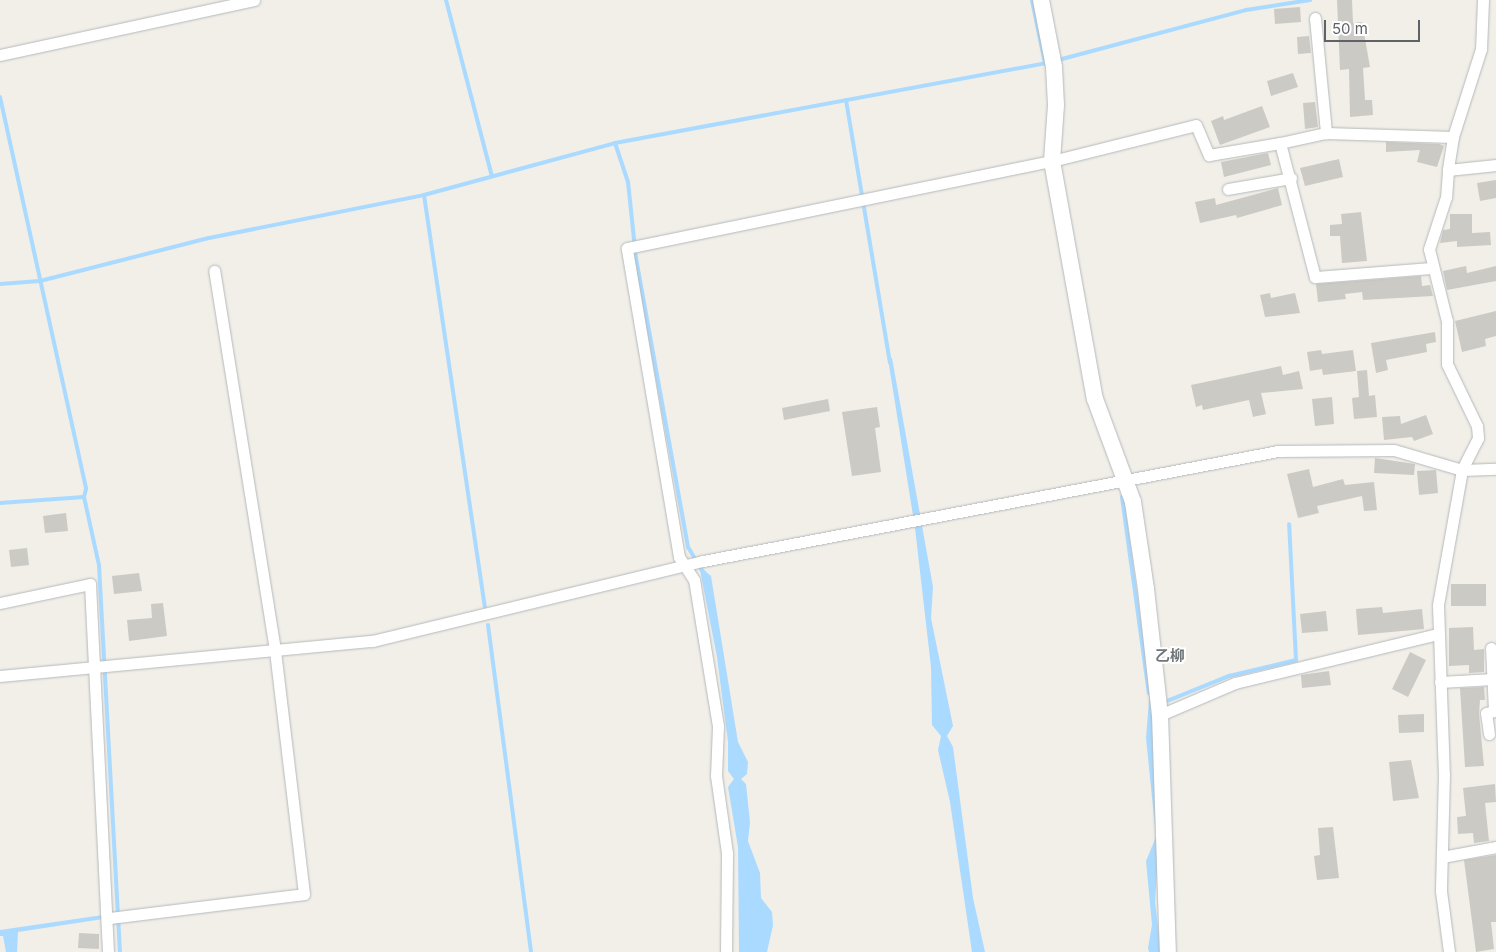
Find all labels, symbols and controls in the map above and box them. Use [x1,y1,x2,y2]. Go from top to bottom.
scale bar [1326,10,1422,42]
text: 50 m [1332,19,1368,38]
district label: 乙柳 [1155,647,1185,665]

